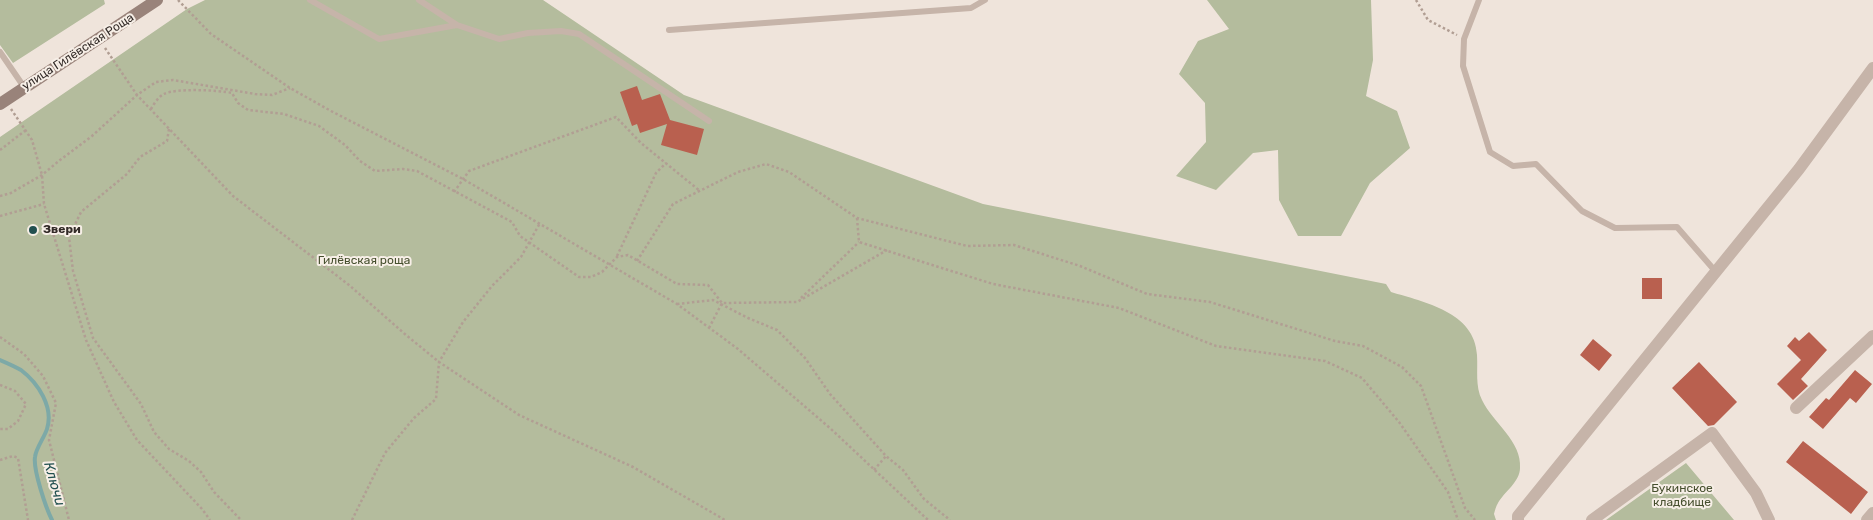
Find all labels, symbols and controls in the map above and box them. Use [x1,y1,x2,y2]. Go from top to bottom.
street label: улица Гилёвская Роща [19,10,137,94]
place label: Звери [43,223,81,237]
marker: Звери [27,224,39,236]
park label: Гилёвская роща [318,254,410,268]
water label: Ключи [40,460,68,508]
park label: Букинское кладбище [1651,482,1713,510]

